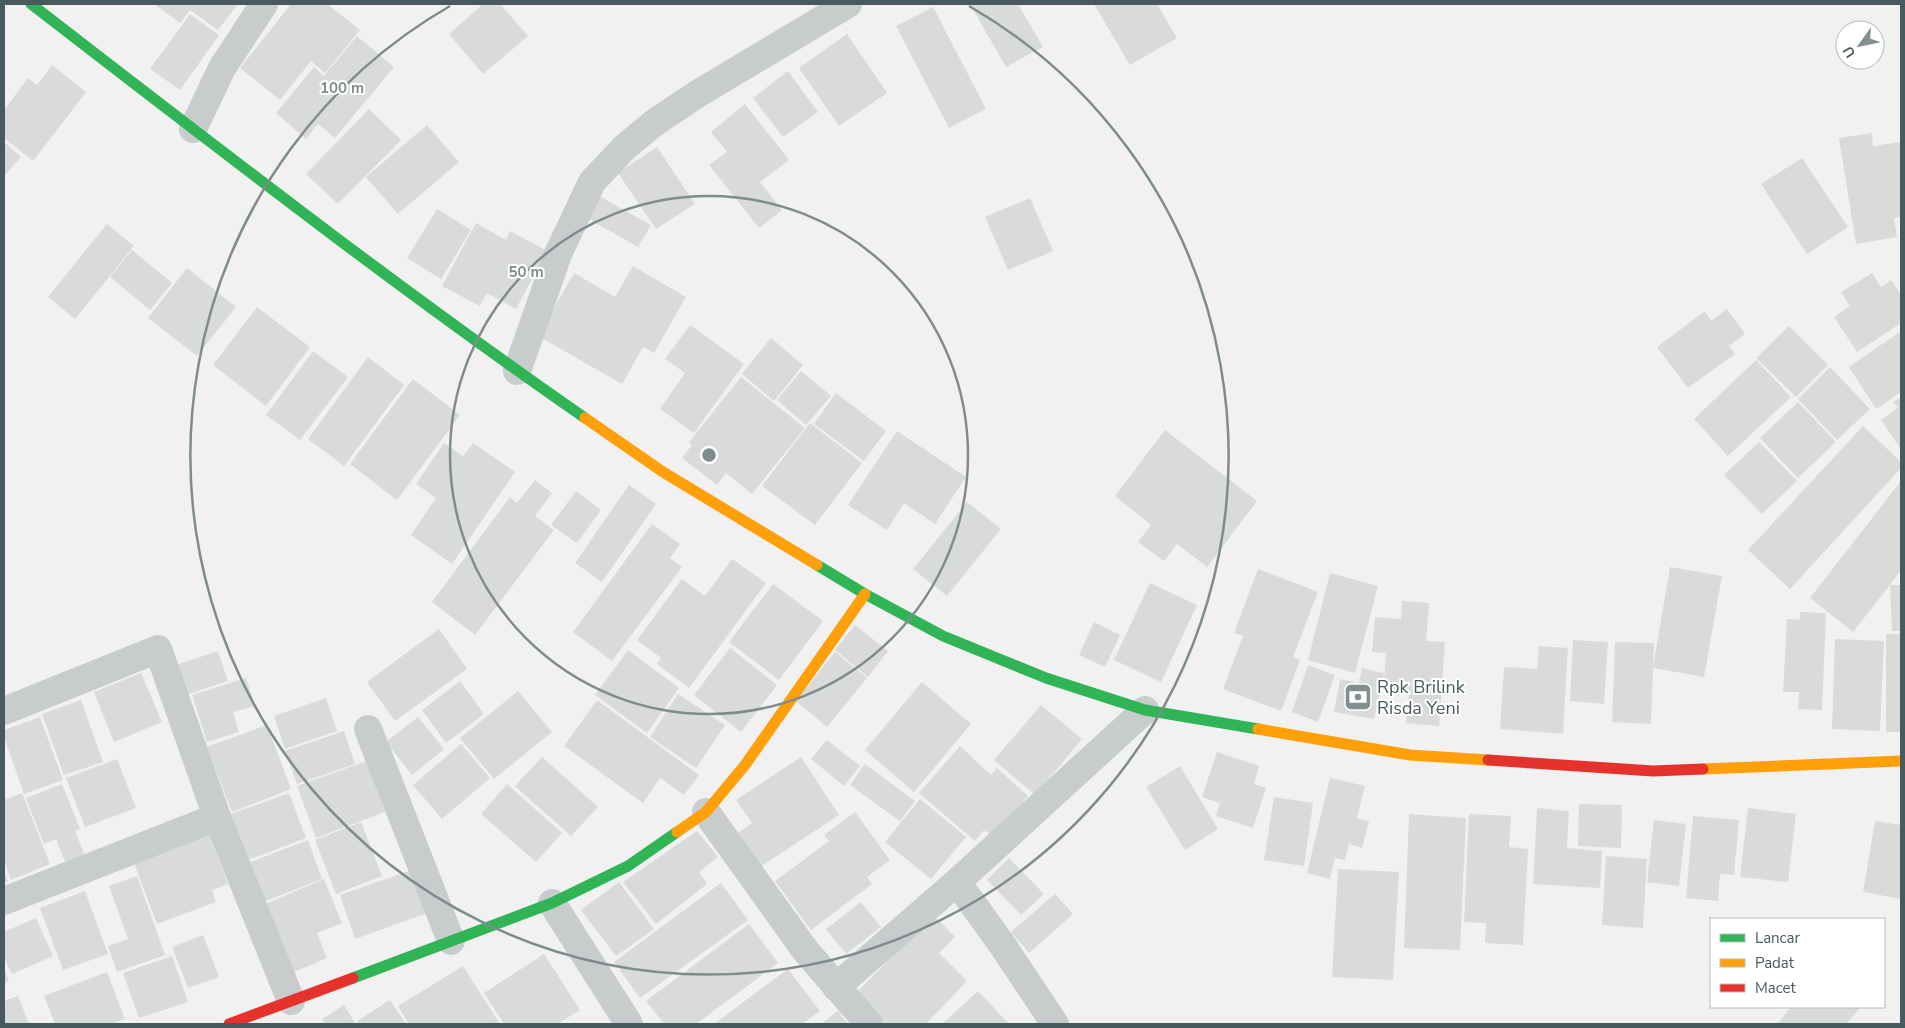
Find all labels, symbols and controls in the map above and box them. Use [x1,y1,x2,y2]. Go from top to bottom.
north arrow [1835,20,1885,70]
text: U [1839,42,1860,61]
text: 100 m [320,78,364,98]
text: 50 m [508,262,544,282]
centre of rings [700,446,718,464]
place label: Rpk Brilink Risda Yeni [1377,675,1466,720]
bank icon: Rpk Brilink Risda Yeni [1343,682,1373,712]
legend [1710,918,1885,1008]
text: Lancar [1755,928,1800,948]
text: Padat [1755,953,1795,973]
text: Macet [1755,978,1797,998]

